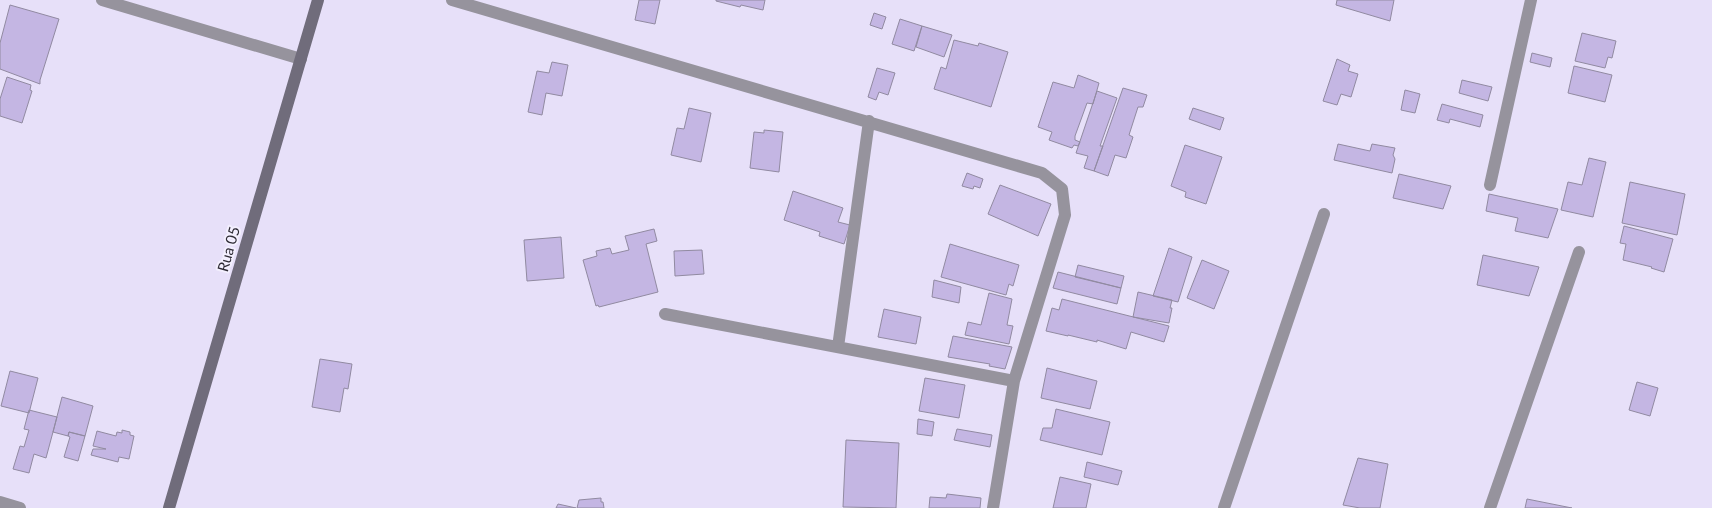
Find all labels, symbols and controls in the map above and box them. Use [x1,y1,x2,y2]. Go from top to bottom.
street label: Rua 05 [213,224,243,274]

